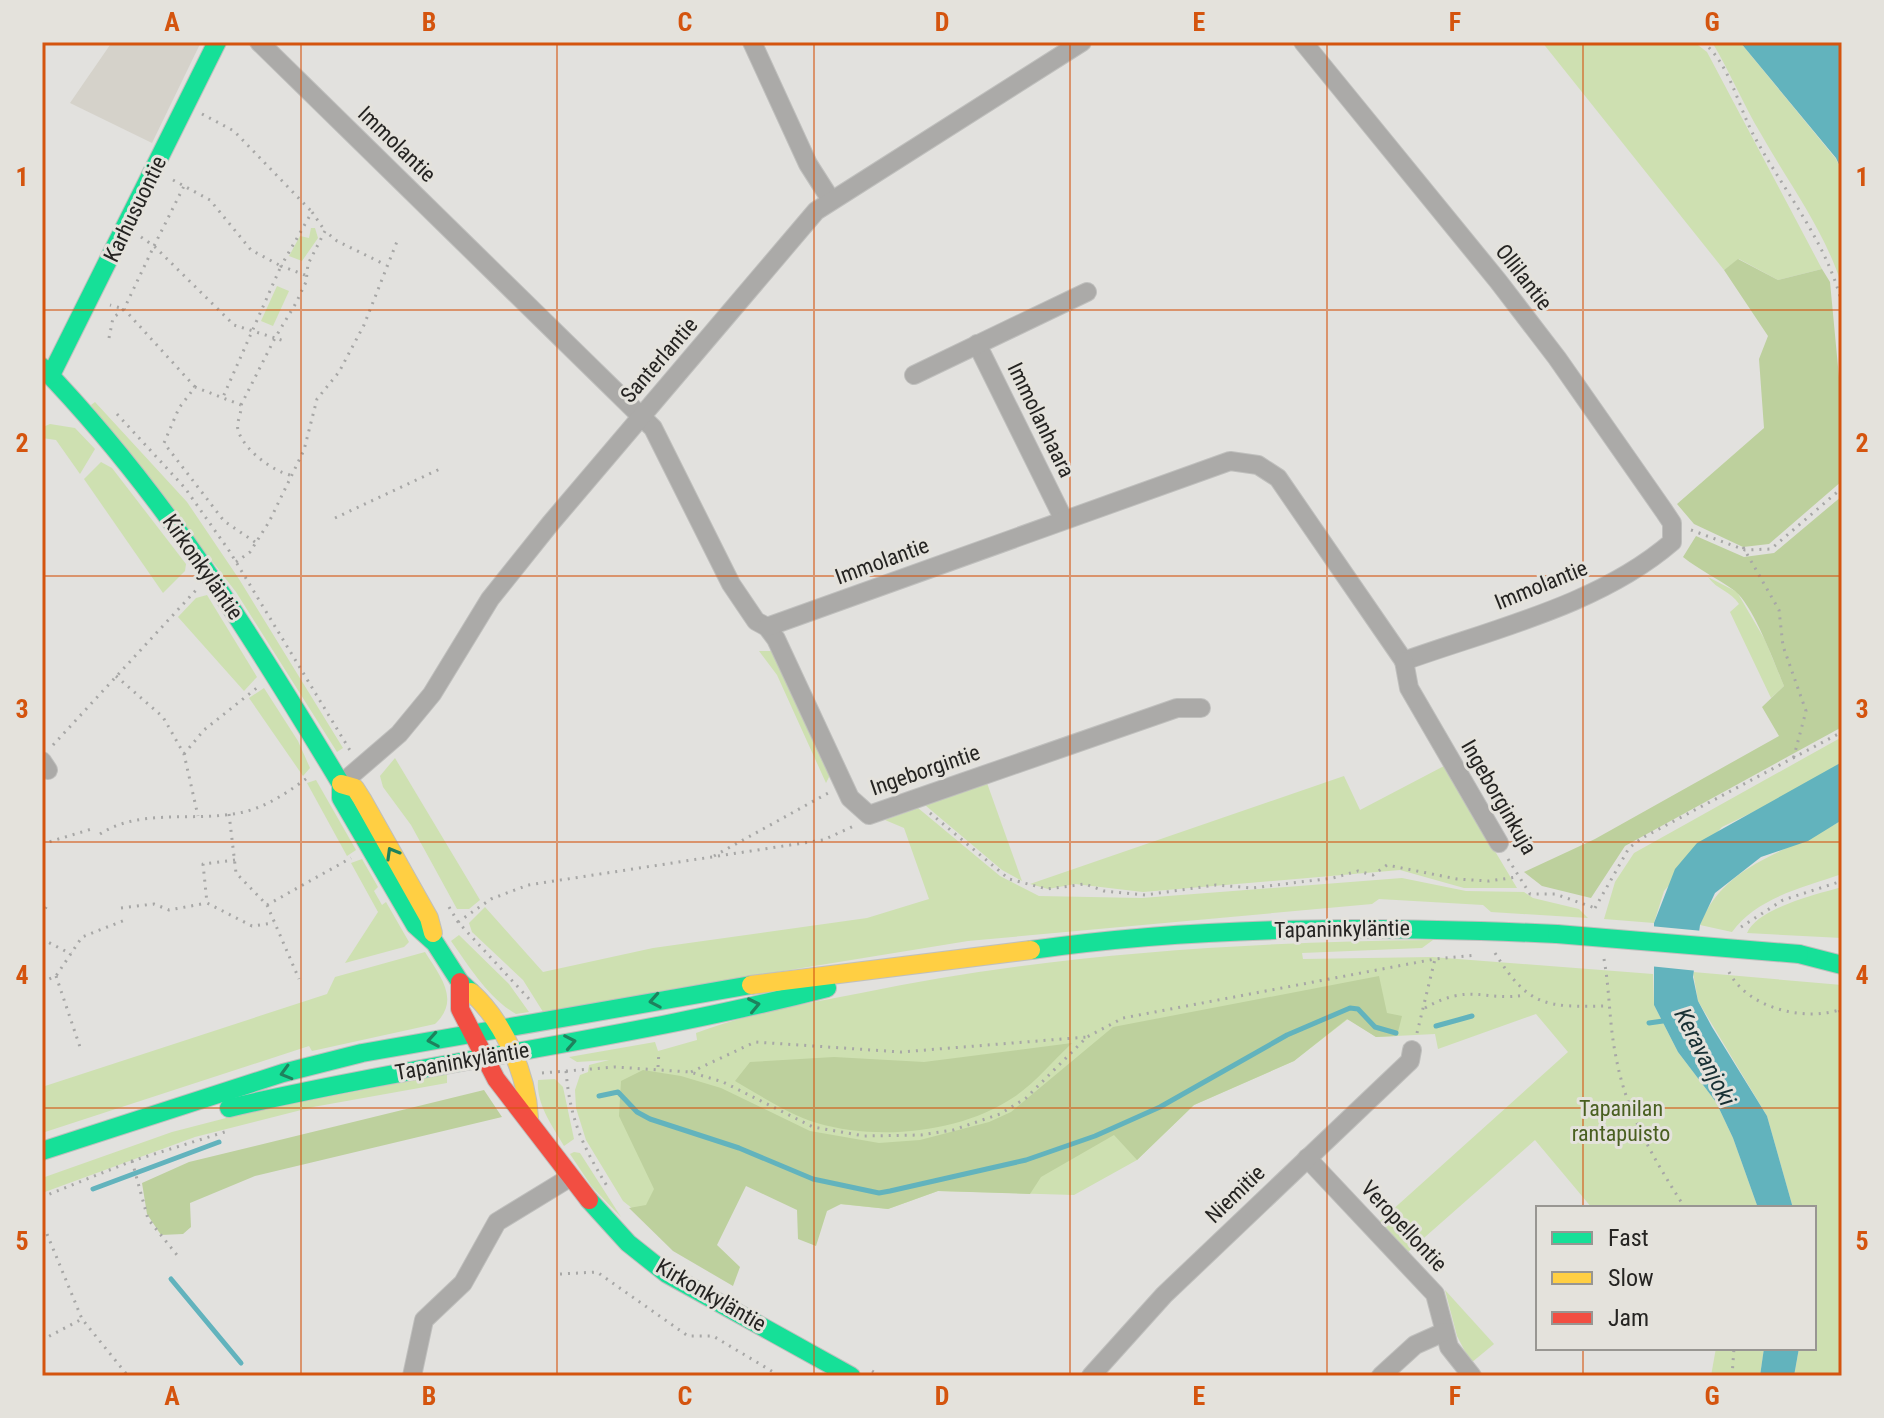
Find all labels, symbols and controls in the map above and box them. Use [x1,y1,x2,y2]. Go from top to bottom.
text: A [164,7,180,37]
text: B [422,7,436,37]
text: C [678,7,693,37]
text: D [935,7,949,37]
text: E [1193,7,1206,37]
text: F [1449,7,1461,37]
text: G [1704,7,1720,37]
street label: Immolantie [353,101,441,187]
street label: Karhusuontie [99,152,171,266]
text: 1 [15,162,29,192]
text: 1 [1855,162,1869,192]
street label: Ollilantie [1491,239,1557,315]
street label: Santerlantie [615,312,703,408]
street label: Immolanhaara [1002,359,1080,481]
text: 2 [15,428,29,458]
text: 2 [1855,428,1869,458]
street label: Kirkonkyläntie [158,510,248,624]
street label: Immolantie [832,533,932,589]
street label: Immolantie [1491,555,1591,615]
text: 3 [15,694,29,724]
text: 3 [1855,694,1869,724]
street label: Ingeborginkuja [1456,735,1542,859]
street label: Ingeborgintie [867,740,983,800]
one-way arrow [387,846,402,861]
street label: Tapaninkyläntie [1274,915,1410,943]
text: 4 [15,960,29,990]
text: 4 [1855,960,1869,990]
one-way arrow [649,991,662,1008]
one-way arrow [746,997,760,1014]
water label: Keravanjoki [1668,1003,1742,1111]
one-way arrow [426,1031,440,1048]
one-way arrow [563,1035,577,1052]
street label: Tapaninkyläntie [393,1037,531,1085]
one-way arrow [280,1064,294,1080]
park label: Tapanilan rantapuisto [1572,1096,1670,1146]
street label: Niemitie [1200,1160,1270,1228]
street label: Veropellontie [1356,1176,1452,1276]
legend [1536,1206,1816,1350]
text: Fast [1608,1224,1649,1252]
text: 5 [15,1226,29,1256]
text: 5 [1855,1226,1869,1256]
street label: Kirkonkyläntie [652,1254,770,1336]
text: Slow [1608,1264,1654,1292]
text: Jam [1608,1304,1649,1332]
text: A [164,1381,180,1411]
text: B [422,1381,436,1411]
text: C [678,1381,693,1411]
text: D [935,1381,949,1411]
text: E [1193,1381,1206,1411]
text: F [1449,1381,1461,1411]
text: G [1704,1381,1720,1411]

